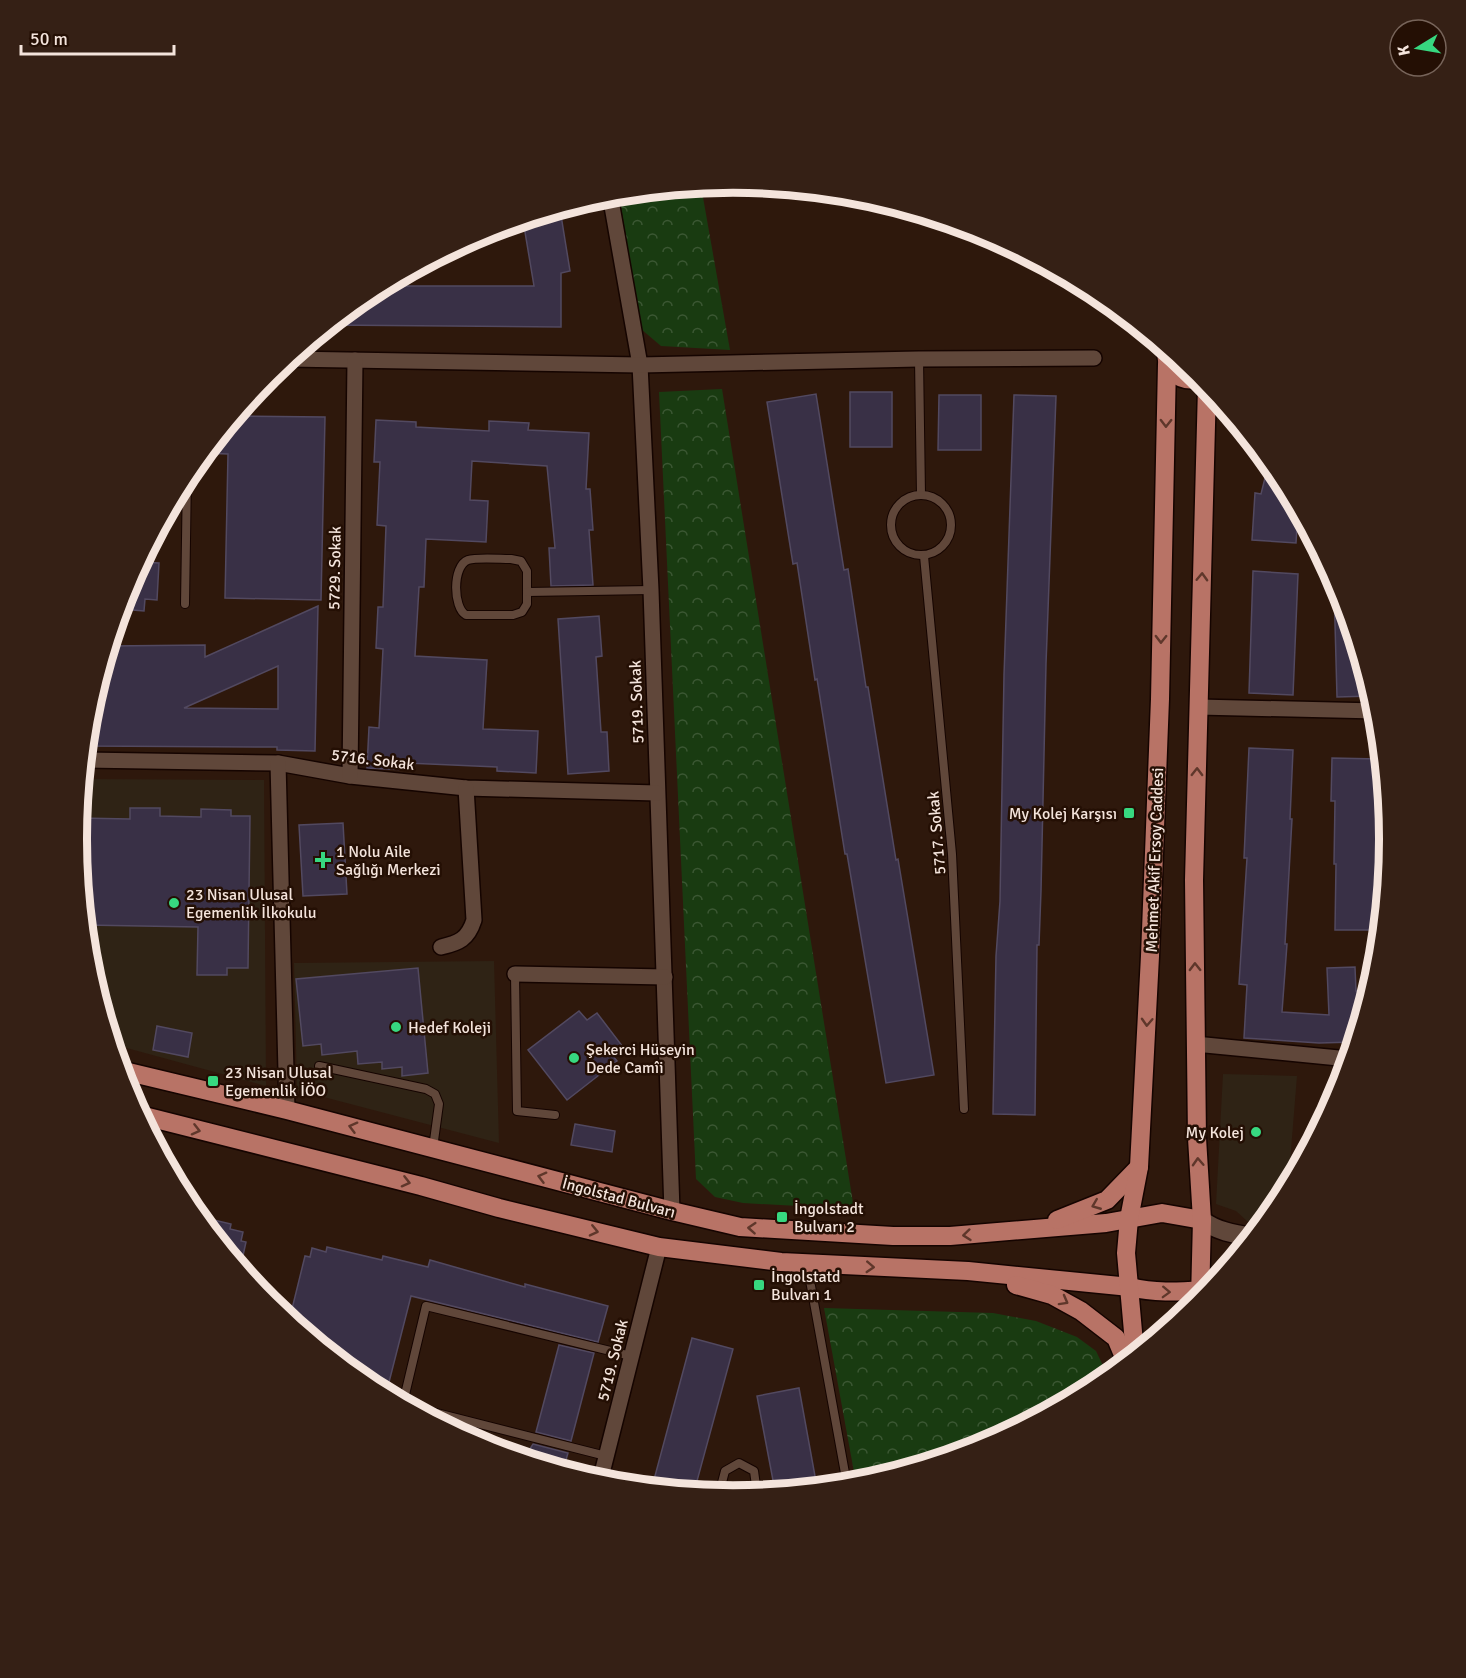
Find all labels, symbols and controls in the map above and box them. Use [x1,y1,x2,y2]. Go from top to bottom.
scale bar [21,18,174,56]
north arrow [1388,18,1448,78]
text: 50 m [30,28,68,50]
text: K [1393,44,1415,57]
one-way arrow [1159,418,1172,427]
street label: 5729. Sokak [324,526,346,610]
one-way arrow [1196,573,1208,582]
one-way arrow [1155,634,1167,643]
street label: 5719. Sokak [626,660,648,744]
street label: 5716. Sokak [330,745,416,775]
street label: Mehmet Akif Ersoy Caddesi [1142,767,1168,953]
one-way arrow [1190,768,1203,777]
street label: 5717. Sokak [923,790,951,875]
place label: My Kolej Karşısı [1009,804,1117,824]
marker: My Kolej Karşısı [1122,806,1136,820]
place label: 1 Nolu Aile Sağlığı Merkezi [336,842,441,880]
marker: 1 Nolu Aile Sağlığı Merkezi [314,851,332,869]
place label: 23 Nisan Ulusal Egemenlik İlkokulu [186,885,317,923]
marker: 23 Nisan Ulusal Egemenlik İlkokulu [167,896,181,910]
one-way arrow [1189,962,1201,971]
place label: Hedef Koleji [408,1018,491,1038]
one-way arrow [1140,1018,1153,1027]
marker: Hedef Koleji [389,1020,403,1034]
place label: Şekerci Hüseyin Dede Camîi [586,1040,695,1078]
marker: Şekerci Hüseyin Dede Camîi [567,1051,581,1065]
place label: 23 Nisan Ulusal Egemenlik İÖO [225,1063,332,1101]
marker: 23 Nisan Ulusal Egemenlik İÖO [206,1074,220,1088]
one-way arrow [191,1122,201,1135]
one-way arrow [348,1122,359,1134]
place label: My Kolej [1185,1123,1244,1143]
marker: My Kolej [1249,1125,1263,1139]
one-way arrow [1192,1157,1205,1166]
one-way arrow [537,1171,547,1184]
street label: İngolstad Bulvarı [560,1173,678,1223]
one-way arrow [400,1175,410,1188]
one-way arrow [1091,1198,1102,1210]
place label: İngolstadt Bulvarı 2 [794,1199,864,1237]
marker: İngolstadt Bulvarı 2 [775,1210,789,1224]
one-way arrow [747,1221,756,1234]
one-way arrow [589,1224,599,1237]
one-way arrow [963,1228,972,1241]
one-way arrow [866,1260,875,1273]
place label: İngolstatd Bulvarı 1 [771,1267,840,1305]
marker: İngolstatd Bulvarı 1 [752,1278,766,1292]
one-way arrow [1161,1286,1170,1298]
one-way arrow [1058,1294,1068,1305]
street label: 5719. Sokak [593,1317,633,1403]

